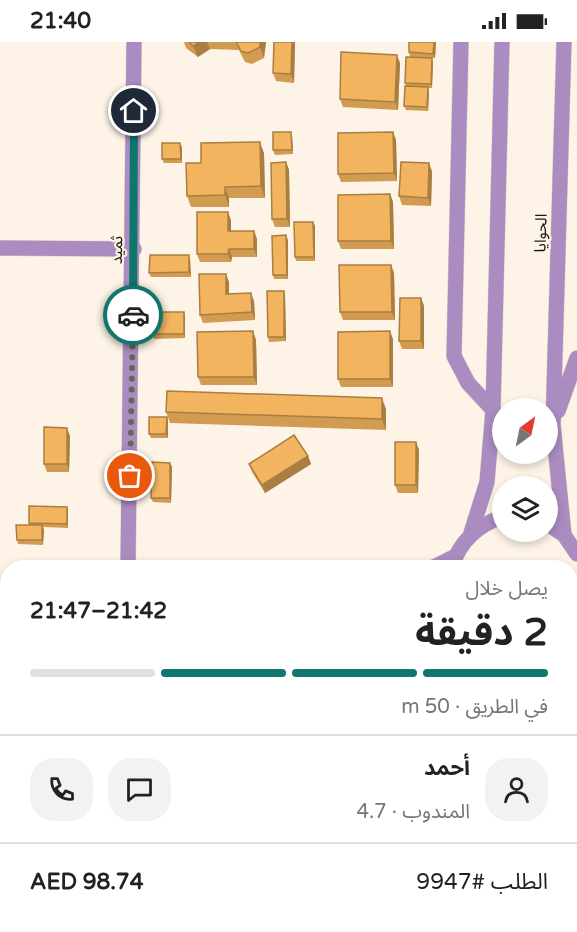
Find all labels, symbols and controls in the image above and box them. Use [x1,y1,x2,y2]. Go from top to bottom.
text: 21:40 [30,8,91,34]
pin [108,85,159,136]
icon: home [117,94,150,127]
street label: الحوايا [530,213,552,253]
street label: ثميد [107,235,127,264]
courier [103,285,163,345]
icon: car [117,299,150,332]
north arrow [492,398,558,464]
map controls [492,398,558,542]
pin [104,450,155,501]
icon: bag [113,459,146,492]
button: layers [492,476,558,542]
text: يصل خلال [466,577,548,601]
text: 21:42–21:47 [30,598,167,624]
text: 2 دقيقة [415,609,548,656]
text: في الطريق · 50 m [401,695,548,719]
text: أحمد [424,755,470,781]
button: phone [30,758,93,821]
button: chat [108,758,171,821]
button: person [485,758,548,821]
text: المندوب · 4.7 [356,800,470,824]
text: AED 98.74 [30,869,143,895]
text: الطلب #9947 [416,869,548,895]

